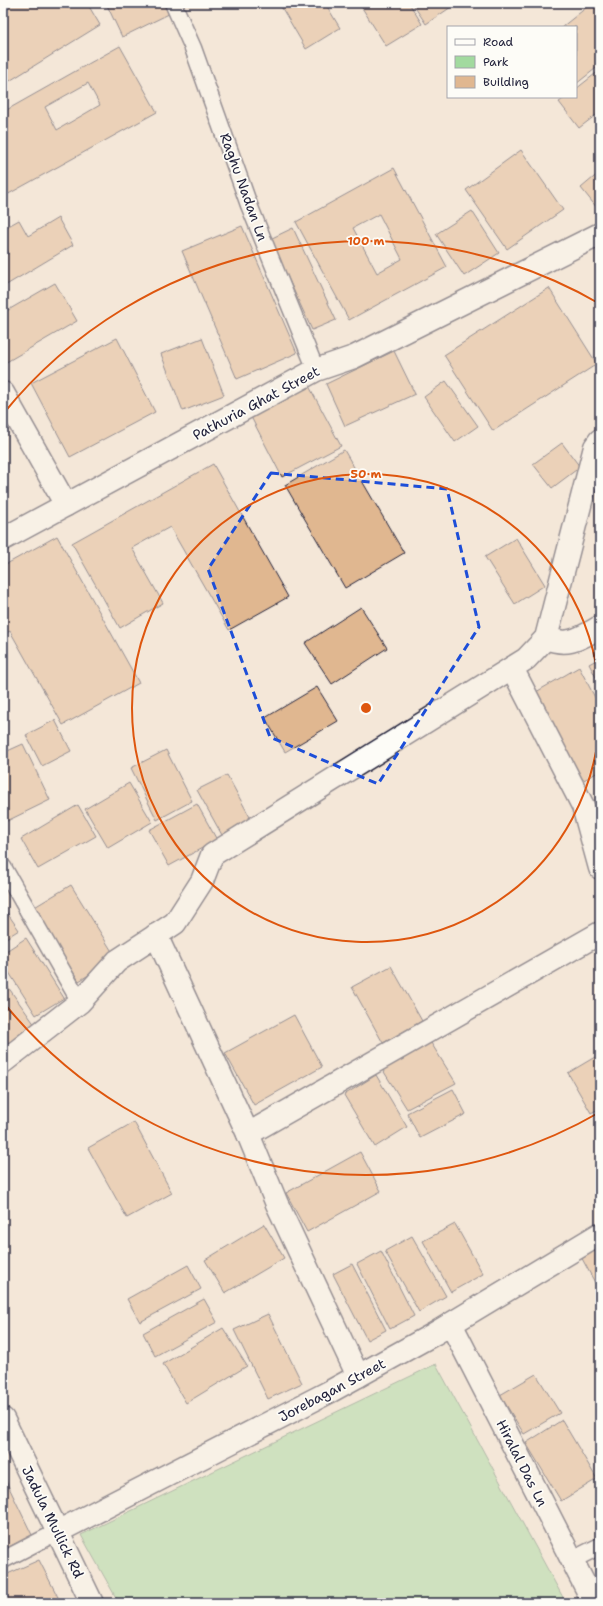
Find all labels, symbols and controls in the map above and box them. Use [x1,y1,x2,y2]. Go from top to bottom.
legend [447,26,577,98]
text: Road [483,34,514,50]
text: Park [483,54,509,70]
text: Building [483,74,529,90]
street label: Raghu Nadan Ln [216,130,272,244]
text: 100 m [348,233,385,249]
street label: Pathuria Ghat Street [189,362,323,444]
text: 50 m [351,466,382,482]
centre of rings [359,701,373,715]
street label: Jorebagan Street [275,1354,389,1426]
street label: Hiralal Das Ln [492,1416,552,1510]
street label: Jadula Mullick Rd [18,1463,88,1581]

